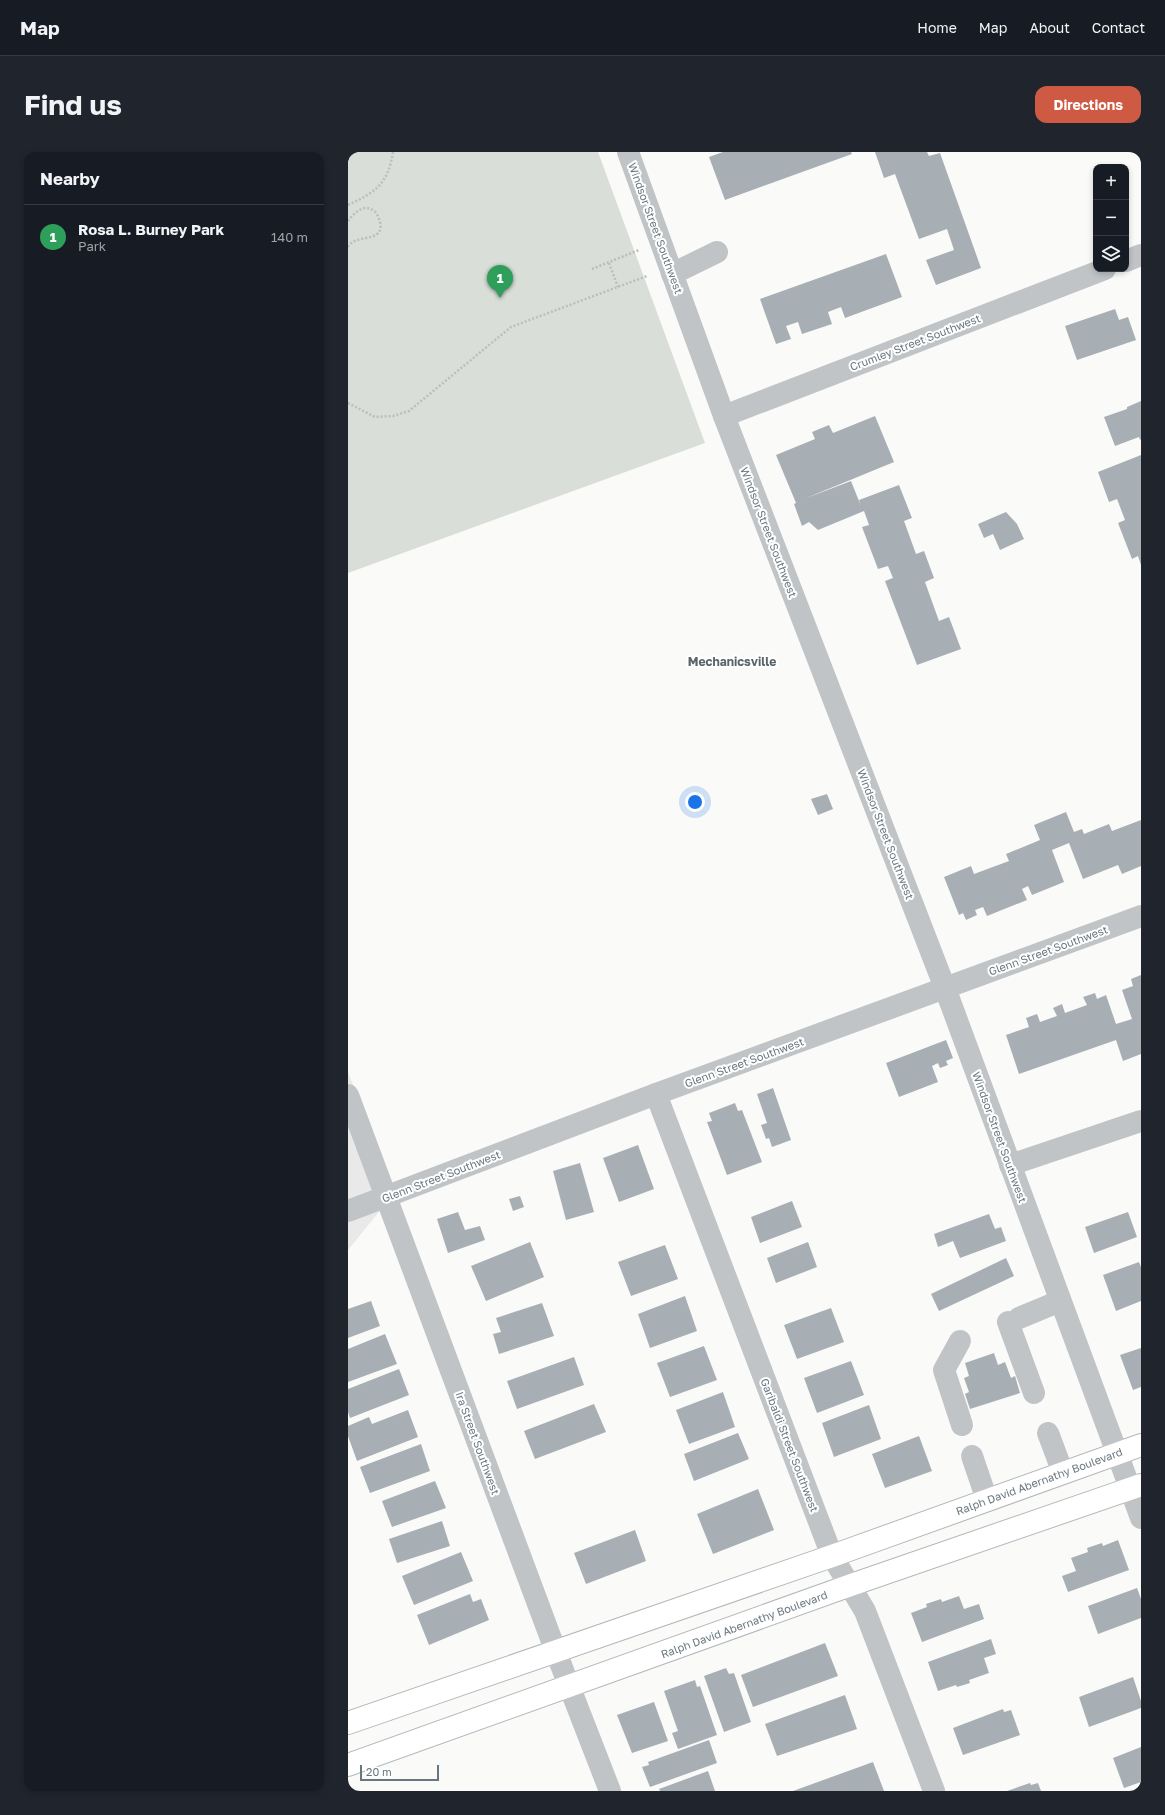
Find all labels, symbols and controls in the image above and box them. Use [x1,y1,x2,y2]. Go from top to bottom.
text: Map [20,16,60,39]
text: Home [917,19,957,36]
text: Map [979,19,1007,36]
text: About [1029,19,1070,36]
text: Contact [1092,19,1145,36]
button: Directions [1035,86,1141,123]
text: Find us [24,88,122,121]
street label: Windsor Street Southwest [626,161,686,295]
map controls [1093,164,1129,272]
button: + [1093,164,1129,200]
text: Nearby [40,168,100,189]
button: − [1093,200,1129,236]
text: Rosa L. Burney Park [78,220,224,238]
text: 1 [50,229,56,245]
text: 140 m [271,229,308,245]
button: layers [1093,236,1129,272]
text: Park [78,238,106,254]
pin: 1 [487,265,513,298]
street label: Crumley Street Southwest [848,311,982,373]
street label: Windsor Street Southwest [738,465,800,599]
district label: Mechanicsville [688,654,776,669]
street label: Windsor Street Southwest [855,767,917,901]
your location [685,792,705,812]
street label: Glenn Street Southwest [987,922,1109,978]
street label: Glenn Street Southwest [683,1034,805,1090]
street label: Windsor Street Southwest [970,1070,1030,1204]
street label: Glenn Street Southwest [380,1147,502,1205]
street label: Garibaldi Street Southwest [758,1376,822,1514]
street label: Ira Street Southwest [453,1390,503,1496]
street label: Ralph David Abernathy Boulevard [954,1445,1124,1517]
street label: Ralph David Abernathy Boulevard [659,1588,829,1660]
scale bar [360,1763,439,1782]
text: 20 m [366,1765,392,1778]

